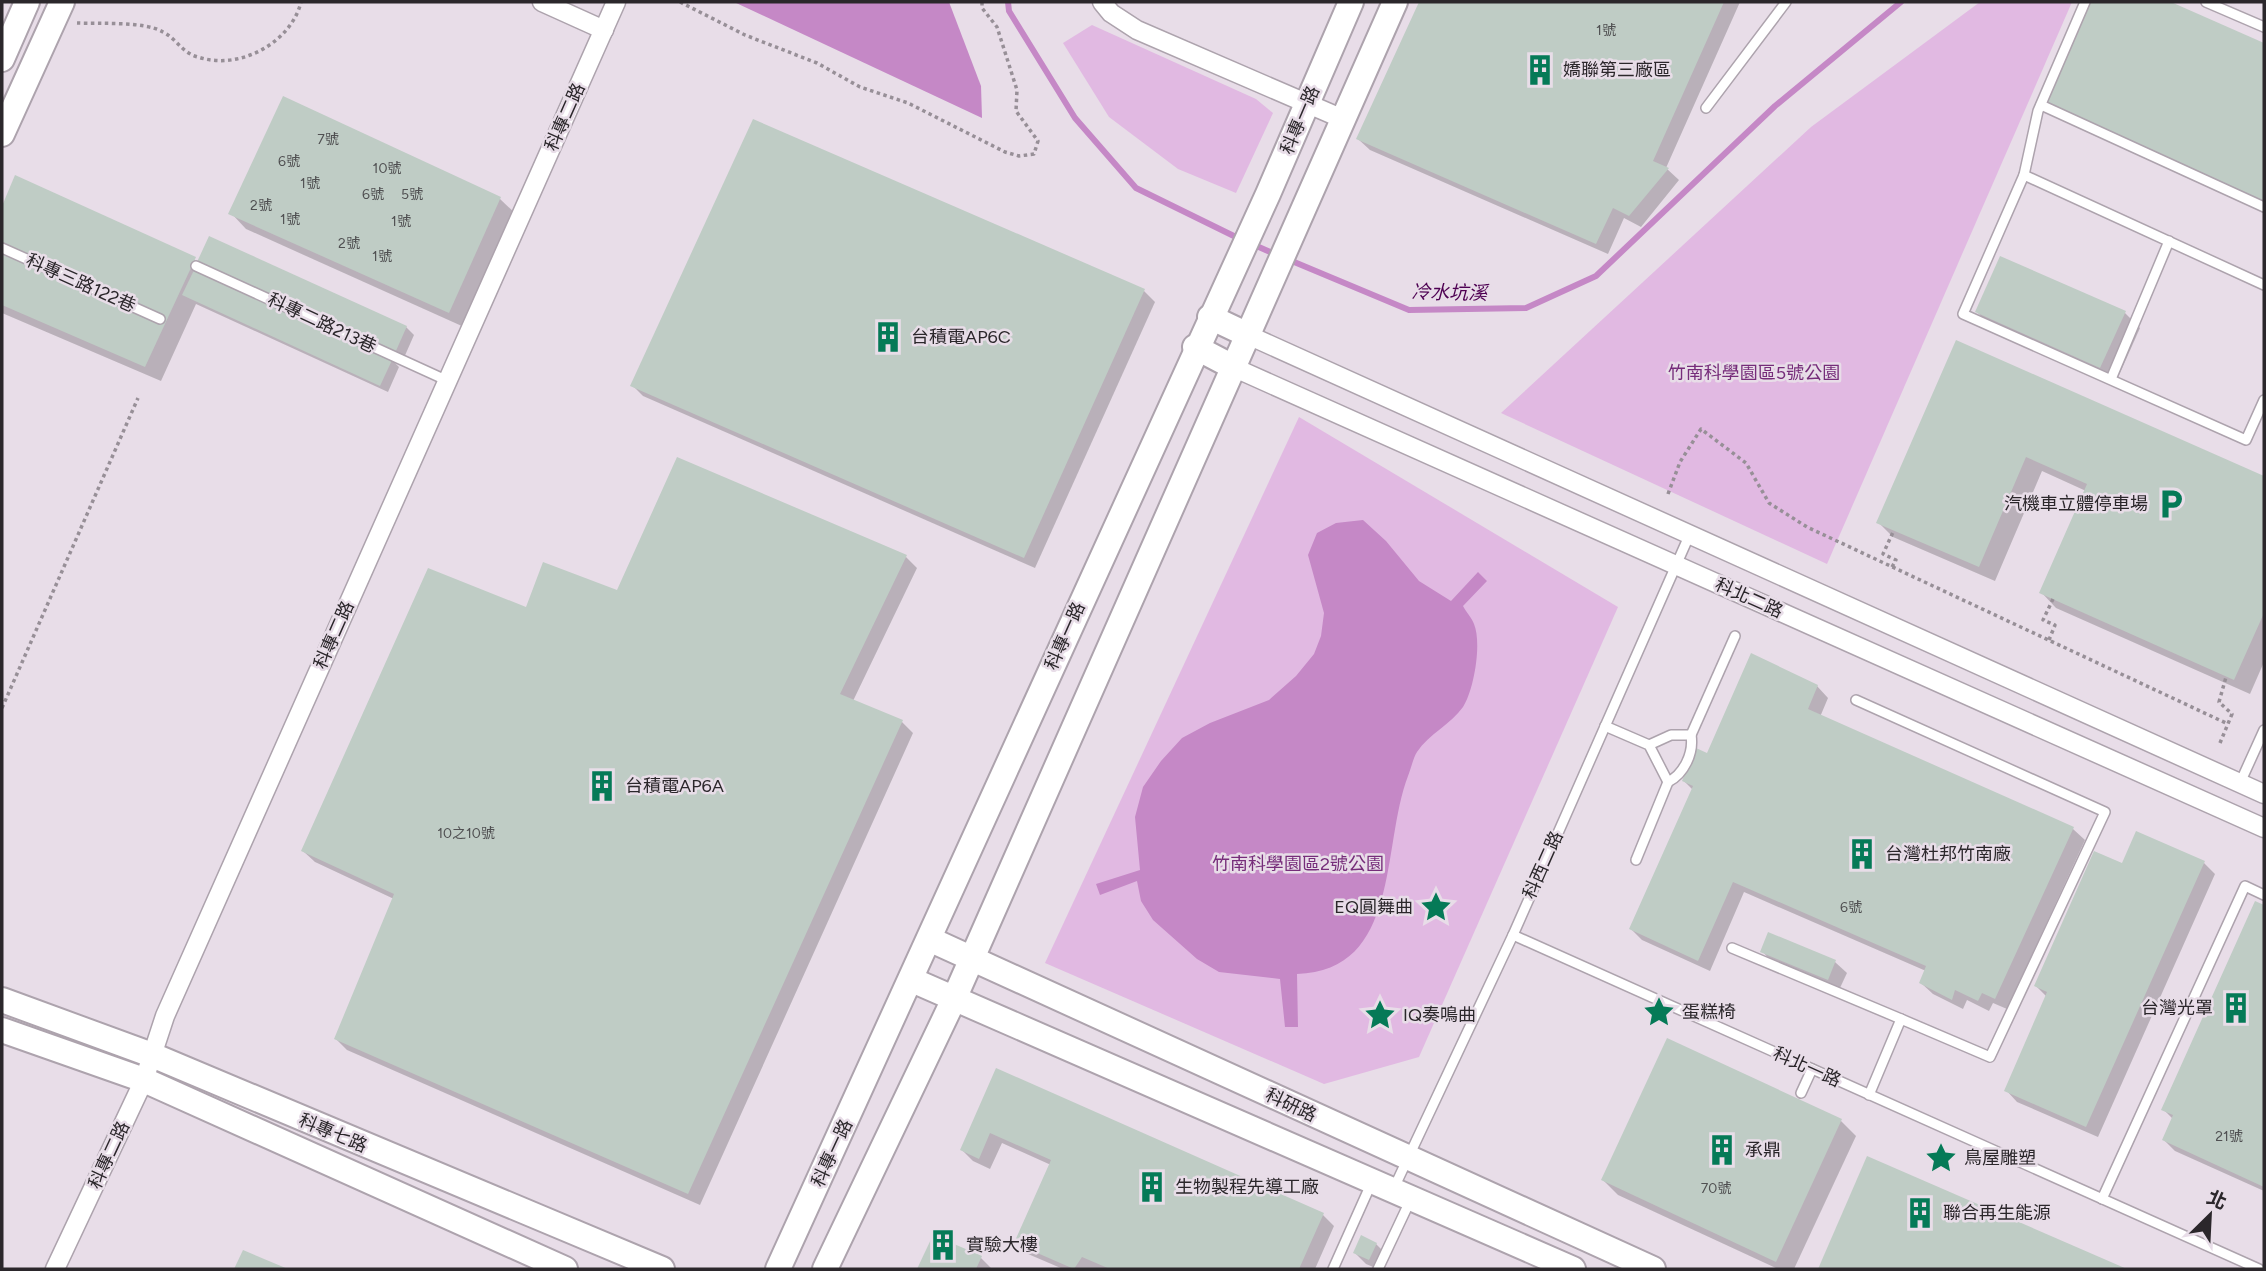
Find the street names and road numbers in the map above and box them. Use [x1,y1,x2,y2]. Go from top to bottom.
street label: 科專二路 [540,80,590,154]
street label: 科專一路 [1276,83,1324,157]
street label: 科專三路122巷 [23,249,139,317]
street label: 科專二路213巷 [264,288,380,358]
street label: 科北二路 [1712,573,1786,623]
street label: 科專二路 [309,598,359,672]
street label: 科專一路 [1040,599,1090,673]
street label: 科西二路 [1518,828,1568,902]
street label: 科北一路 [1770,1042,1844,1092]
street label: 科研路 [1262,1084,1320,1126]
street label: 科專七路 [296,1109,370,1157]
street label: 科專一路 [807,1116,857,1190]
street label: 科專二路 [84,1118,134,1192]

